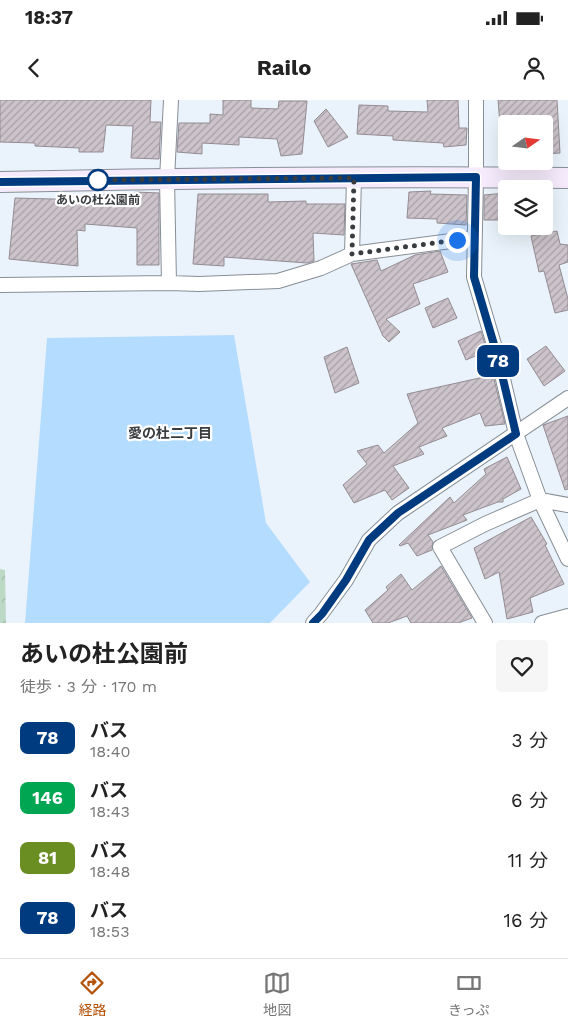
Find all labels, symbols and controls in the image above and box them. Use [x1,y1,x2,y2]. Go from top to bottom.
text: 18:37 [25,6,73,29]
icon: back [20,54,48,82]
icon: person [520,54,548,82]
text: Railo [257,55,311,80]
north arrow [498,115,552,170]
map controls [498,115,553,235]
marker: あいの杜公園前 [87,169,109,191]
button: layers [498,180,553,235]
place label: あいの杜公園前 [56,193,140,207]
your location [445,228,470,253]
line badge: 78 [476,345,520,377]
text: 78 [487,350,509,371]
district label: 愛の杜二丁目 [128,425,212,441]
text: あいの杜公園前 [20,640,188,668]
button: heart [496,640,548,692]
text: 徒歩 · 3 分 · 170 m [20,677,157,696]
text: バス [90,719,128,742]
text: 78 [37,727,58,748]
text: 3 分 [511,729,548,752]
text: 18:40 [90,742,131,761]
text: バス [90,779,128,802]
text: 146 [32,787,63,808]
text: 6 分 [511,789,548,812]
text: 18:43 [90,802,130,821]
text: バス [90,839,128,862]
text: 81 [38,847,57,868]
text: 11 分 [508,849,548,872]
text: 18:48 [90,862,130,881]
text: バス [90,899,128,922]
text: 78 [37,907,58,928]
text: 16 分 [504,909,548,932]
text: 18:53 [90,922,129,941]
tab: 経路 [78,969,106,1019]
tab: 地図 [263,969,291,1019]
tab: きっぷ [448,969,490,1019]

